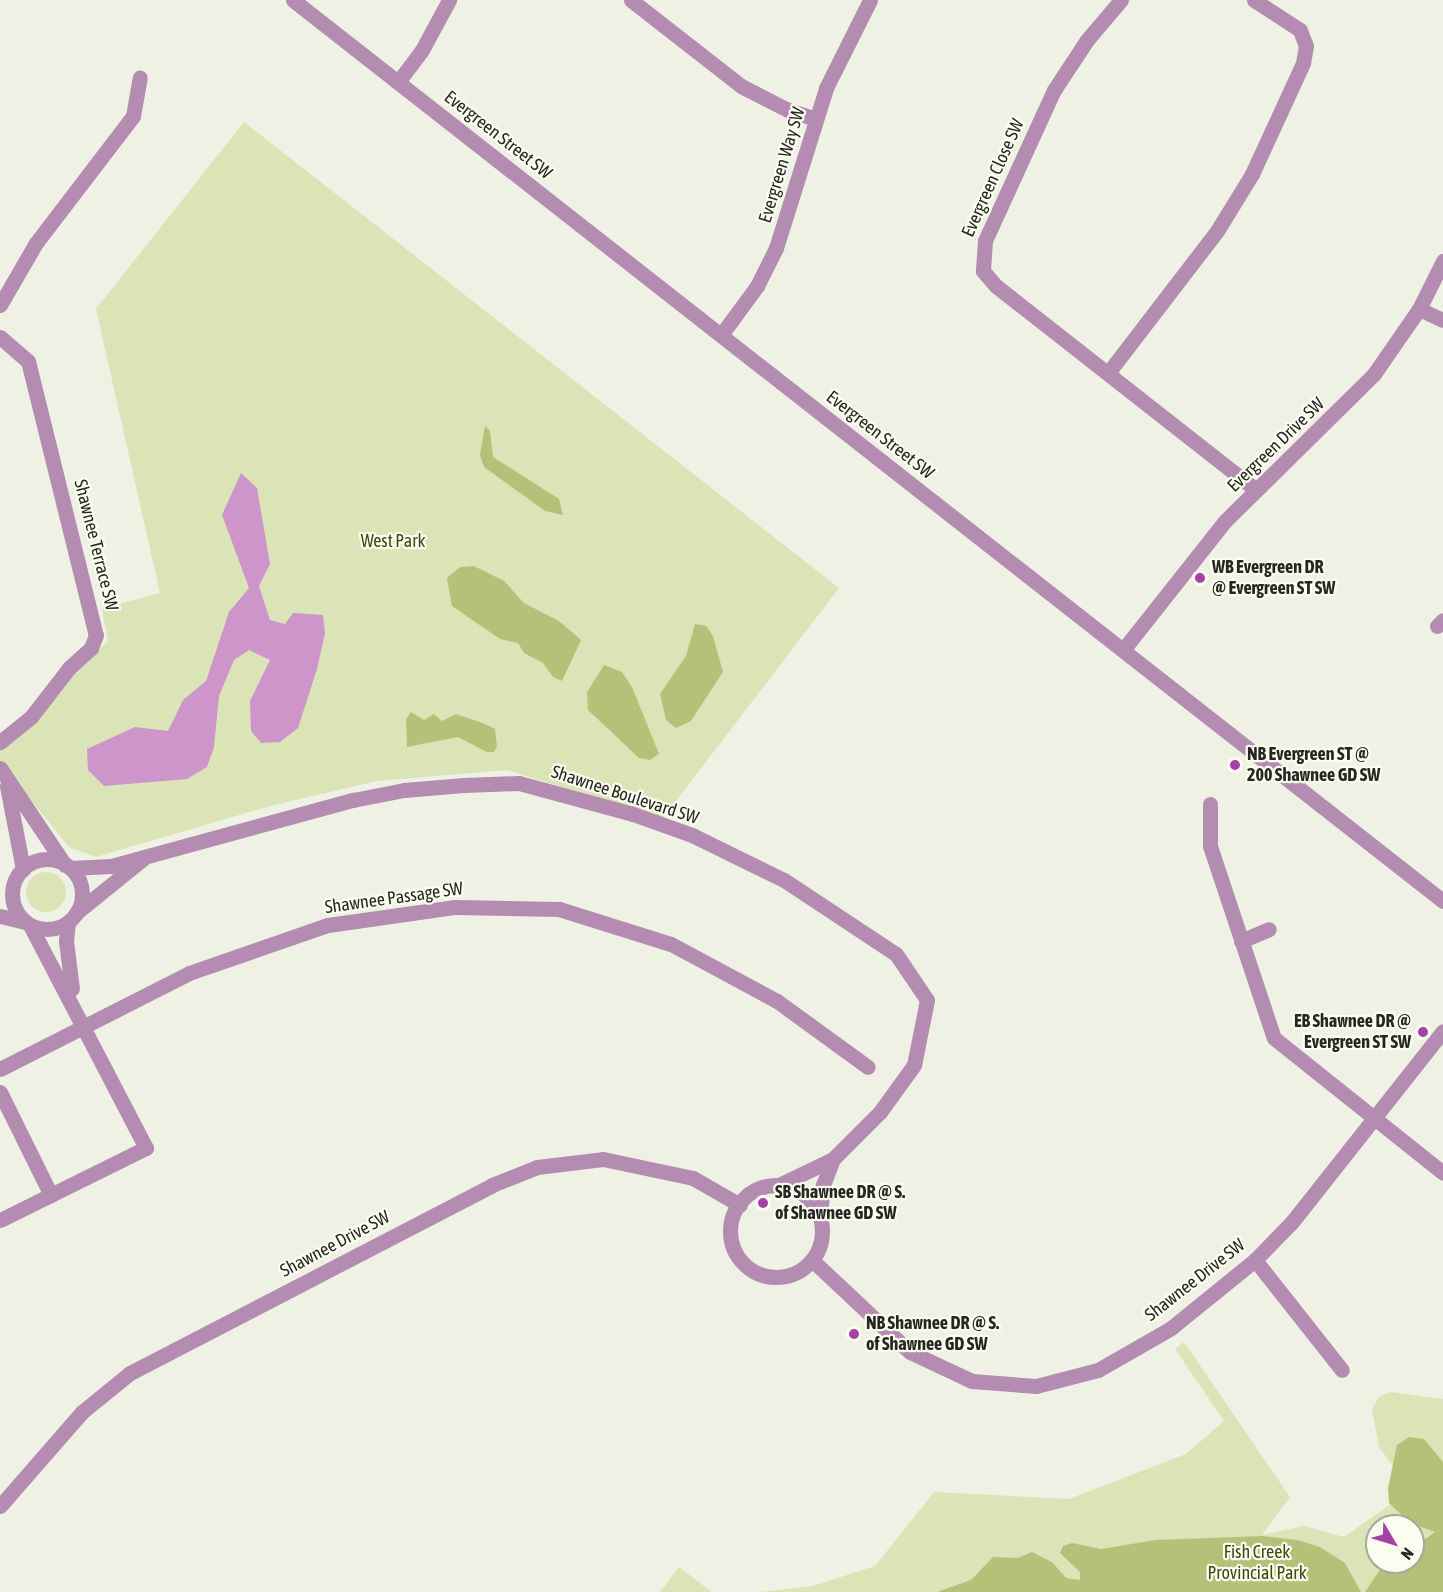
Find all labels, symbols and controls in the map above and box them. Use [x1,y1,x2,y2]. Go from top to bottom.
street label: Evergreen Street SW [440,86,556,184]
street label: Evergreen Way SW [754,105,810,225]
street label: Evergreen Close SW [957,116,1029,240]
street label: Evergreen Street SW [822,386,938,484]
street label: Evergreen Drive SW [1223,393,1329,497]
street label: Shawnee Terrace SW [69,477,123,613]
park label: West Park [361,530,425,552]
place label: WB Evergreen DR @ Evergreen ST SW [1212,557,1335,600]
marker: WB Evergreen DR @ Evergreen ST SW [1193,571,1207,585]
place label: NB Evergreen ST @ 200 Shawnee GD SW [1247,744,1380,786]
marker: NB Evergreen ST @ 200 Shawnee GD SW [1228,758,1242,772]
street label: Shawnee Boulevard SW [549,761,701,829]
street label: Shawnee Passage SW [323,878,465,918]
place label: EB Shawnee DR @ Evergreen ST SW [1294,1011,1411,1054]
marker: EB Shawnee DR @ Evergreen ST SW [1416,1025,1430,1039]
place label: SB Shawnee DR @ S. of Shawnee GD SW [775,1182,905,1224]
marker: SB Shawnee DR @ S. of Shawnee GD SW [756,1196,770,1210]
street label: Shawnee Drive SW [277,1206,393,1282]
street label: Shawnee Drive SW [1141,1234,1249,1326]
place label: NB Shawnee DR @ S. of Shawnee GD SW [866,1313,999,1356]
marker: NB Shawnee DR @ S. of Shawnee GD SW [847,1327,861,1341]
north arrow [1365,1514,1425,1574]
park label: Fish Creek Provincial Park [1207,1542,1307,1584]
text: N [1398,1545,1418,1563]

